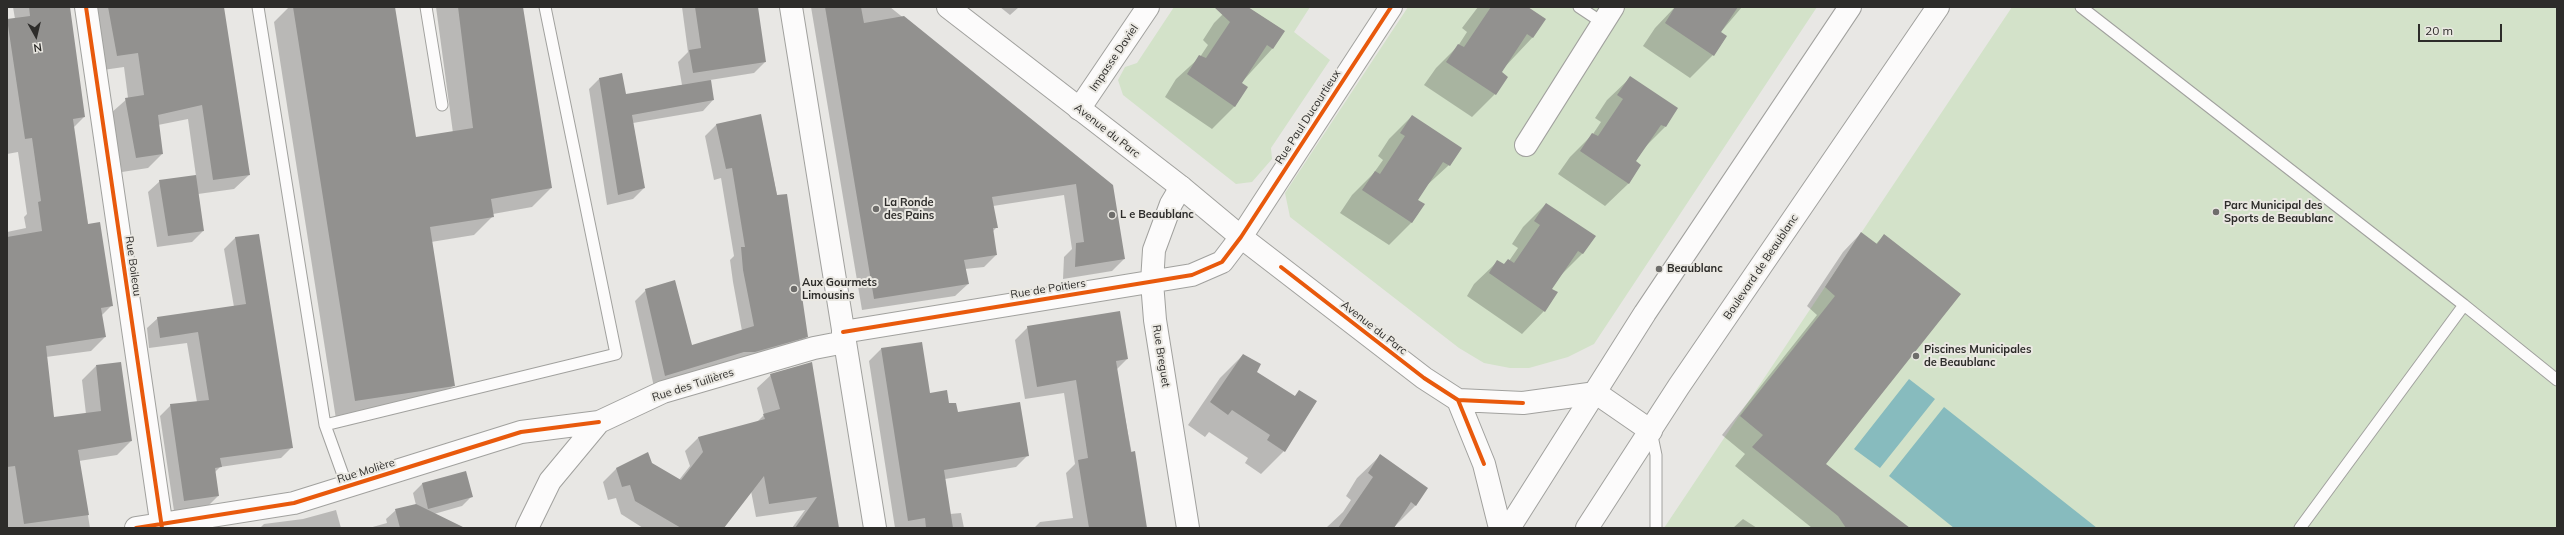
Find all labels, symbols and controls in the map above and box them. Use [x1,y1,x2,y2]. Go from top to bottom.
north arrow [16,16,56,56]
scale bar [2420,16,2504,42]
street label: Impasse Daviel [1087,22,1141,94]
text: 20 m [2425,23,2453,38]
text: N [33,40,43,55]
street label: Rue Paul Ducourtieux [1273,67,1343,167]
street label: Avenue du Parc [1071,101,1143,161]
place label: La Ronde des Pains [884,196,934,222]
place label: Parc Municipal des Sports de Beaublanc [2224,199,2333,225]
marker: La Ronde des Pains [871,204,881,214]
marker: Parc Municipal des Sports de Beaublanc [2211,207,2221,217]
place label: L e Beaublanc [1120,208,1194,222]
marker: L e Beaublanc [1107,210,1117,220]
street label: Boulevard de Beaublanc [1721,212,1801,322]
street label: Rue Boileau [122,235,144,297]
place label: Beaublanc [1667,262,1723,276]
marker: Beaublanc [1654,264,1664,274]
place label: Aux Gourmets Limousins [802,276,877,302]
street label: Rue de Poitiers [1009,277,1087,301]
marker: Aux Gourmets Limousins [789,284,799,294]
street label: Avenue du Parc [1338,298,1410,358]
street label: Rue Breguet [1150,324,1172,388]
place label: Piscines Municipales de Beaublanc [1924,343,2031,369]
marker: Piscines Municipales de Beaublanc [1911,351,1921,361]
street label: Rue des Tuilières [650,366,736,404]
street label: Rue Molière [336,456,396,486]

